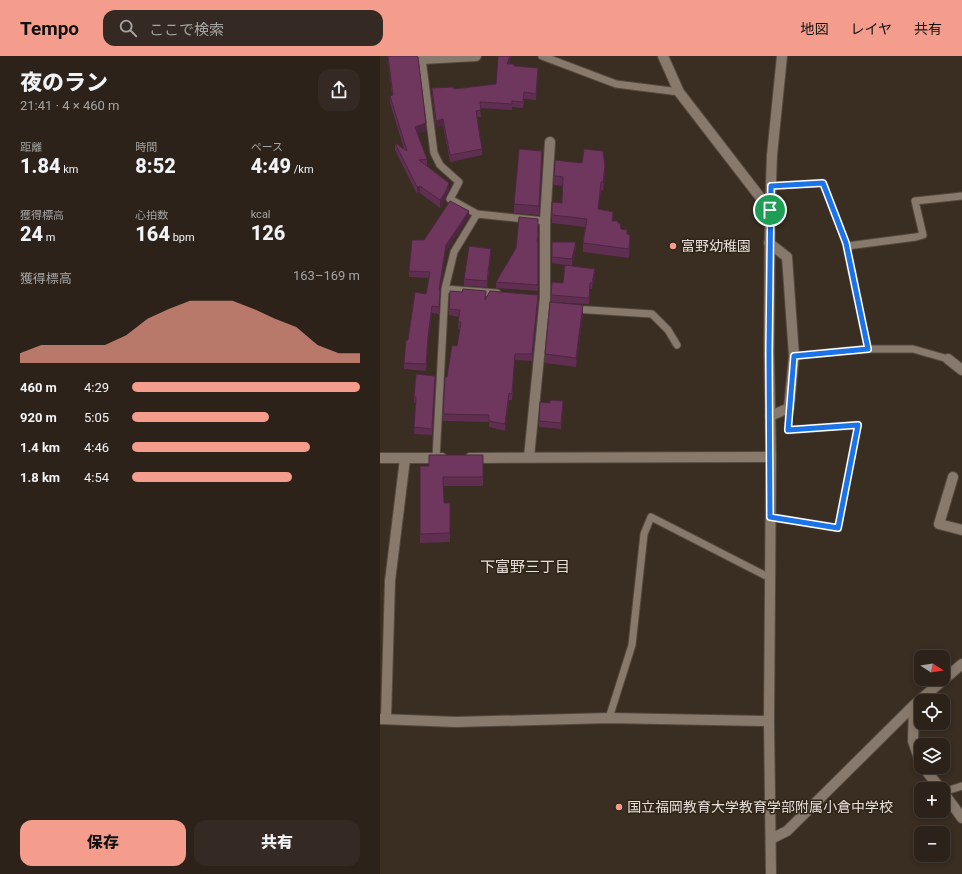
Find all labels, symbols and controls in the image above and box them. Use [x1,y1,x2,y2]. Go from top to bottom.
search box [103,10,383,46]
text: Tempo [20,17,79,40]
icon: search [117,17,139,39]
text: ここで検索 [149,21,224,39]
text: 地図 [800,21,828,37]
text: レイヤ [850,21,892,37]
text: 共有 [914,21,942,37]
button: share [318,69,360,111]
text: 夜のラン [20,70,108,95]
text: 21:41 · 4 × 460 m [20,98,119,113]
text: 距離 [20,141,42,154]
text: 時間 [135,141,157,154]
text: ペース [251,141,283,154]
text: 1.84 [20,154,61,178]
text: 8:52 [135,154,176,178]
text: 4:49 [251,154,291,178]
text: km [61,163,78,176]
text: /km [291,163,314,176]
pin [753,193,787,227]
icon: arrive [759,199,781,221]
text: kcal [251,208,271,221]
text: 獲得標高 [20,209,64,222]
text: 心拍数 [135,209,168,222]
text: 126 [251,221,285,245]
text: 24 [20,222,43,246]
text: 164 [135,222,170,246]
text: m [43,231,55,244]
text: bpm [170,231,195,244]
place label: 富野幼稚園 [681,238,751,254]
marker: 富野幼稚園 [668,241,678,251]
text: 163–169 m [293,268,360,283]
text: 獲得標高 [20,271,72,286]
text: 460 m [20,380,57,395]
text: 4:29 [84,380,109,395]
text: 920 m [20,410,57,425]
text: 5:05 [84,410,109,425]
text: 1.4 km [20,440,60,455]
text: 4:46 [84,440,109,455]
text: 1.8 km [20,470,60,485]
text: 4:54 [84,470,109,485]
district label: 下富野三丁目 [480,558,570,576]
north arrow [914,650,950,686]
map controls [914,650,950,862]
button: locate [914,694,950,730]
button: layers [914,738,950,774]
button: + [914,782,950,818]
place label: 国立福岡教育大学教育学部附属小倉中学校 [627,799,893,815]
marker: 国立福岡教育大学教育学部附属小倉中学校 [614,802,624,812]
button: 保存 [20,820,186,866]
button: 共有 [194,820,360,866]
button: − [914,826,950,862]

